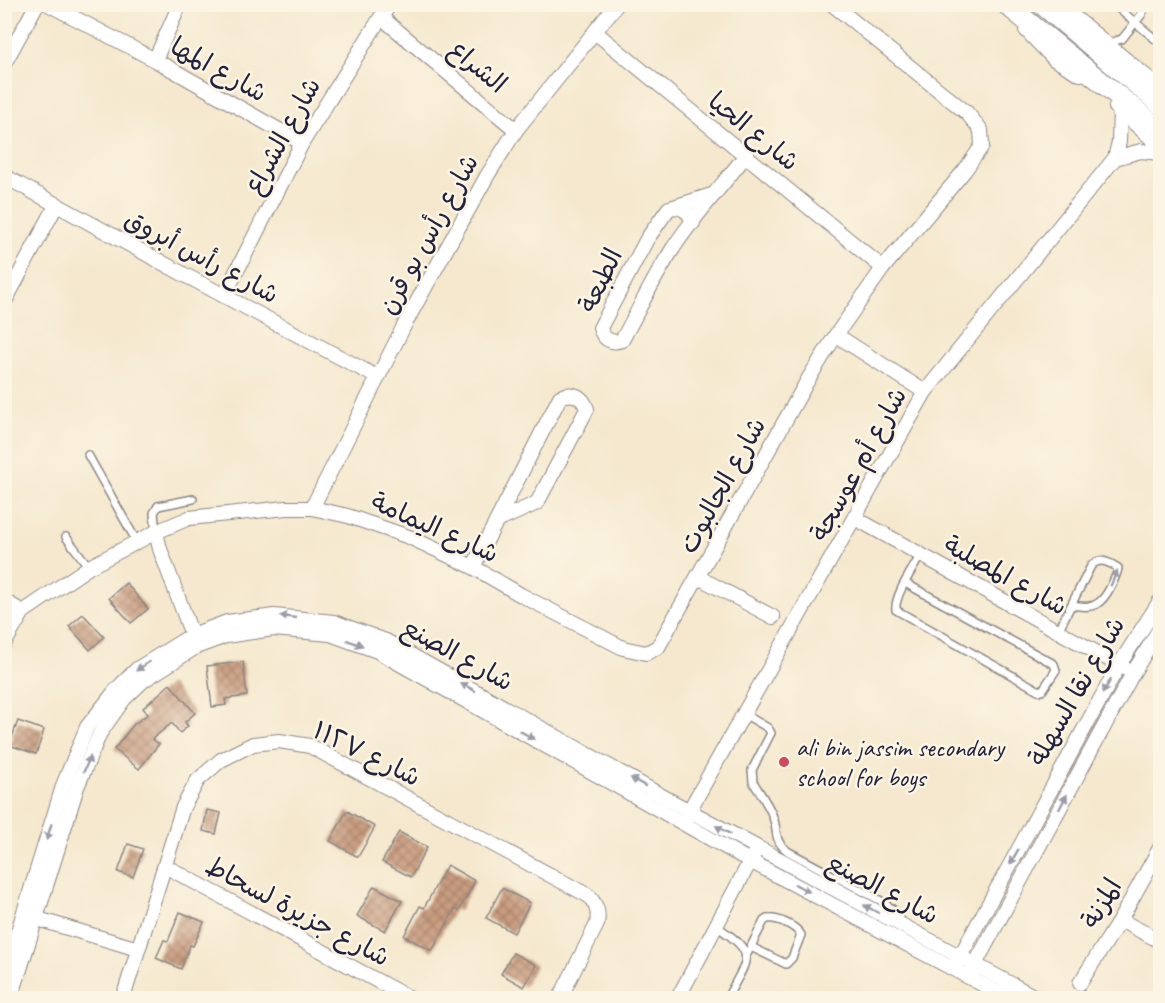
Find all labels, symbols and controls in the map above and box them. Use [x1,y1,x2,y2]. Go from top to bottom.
street label: شارع المها [164,29,273,110]
street label: الشراع [441,32,514,101]
street label: شارع الشراع [237,72,329,201]
street label: شارع الحيا [701,85,806,179]
street label: شارع رأس بو قرن [371,148,487,321]
street label: شارع رأس أبروق [118,202,285,312]
street label: الطبعة [571,243,630,318]
street label: شارع أم عوسجة [803,381,917,548]
street label: شارع الجالبوت [672,411,774,560]
street label: شارع اليمامة [365,485,504,571]
street label: شارع المصلبة [938,528,1073,624]
one-way arrow [1109,568,1119,586]
street label: شارع الصنع [395,610,519,700]
street label: شارع نقا السهلة [1020,611,1133,772]
one-way arrow [279,612,298,622]
one-way arrow [346,639,364,648]
one-way arrow [135,660,151,672]
one-way arrow [1102,677,1112,694]
one-way arrow [459,682,476,692]
street label: شارع ١١٢٧ [307,713,426,795]
one-way arrow [519,730,536,740]
place label: ali bin jassim secondary school for boys [796,731,1006,794]
one-way arrow [82,754,92,772]
marker: ali bin jassim secondary school for boys [777,755,791,769]
one-way arrow [629,778,646,788]
one-way arrow [1058,794,1068,811]
one-way arrow [44,824,53,842]
one-way arrow [714,825,731,835]
street label: شارع الصنع [820,845,944,933]
street label: شارع جزيرة لسحاط [200,849,396,975]
one-way arrow [1009,849,1019,866]
street label: المزنة [1074,872,1129,934]
one-way arrow [794,883,811,893]
one-way arrow [863,904,880,914]

